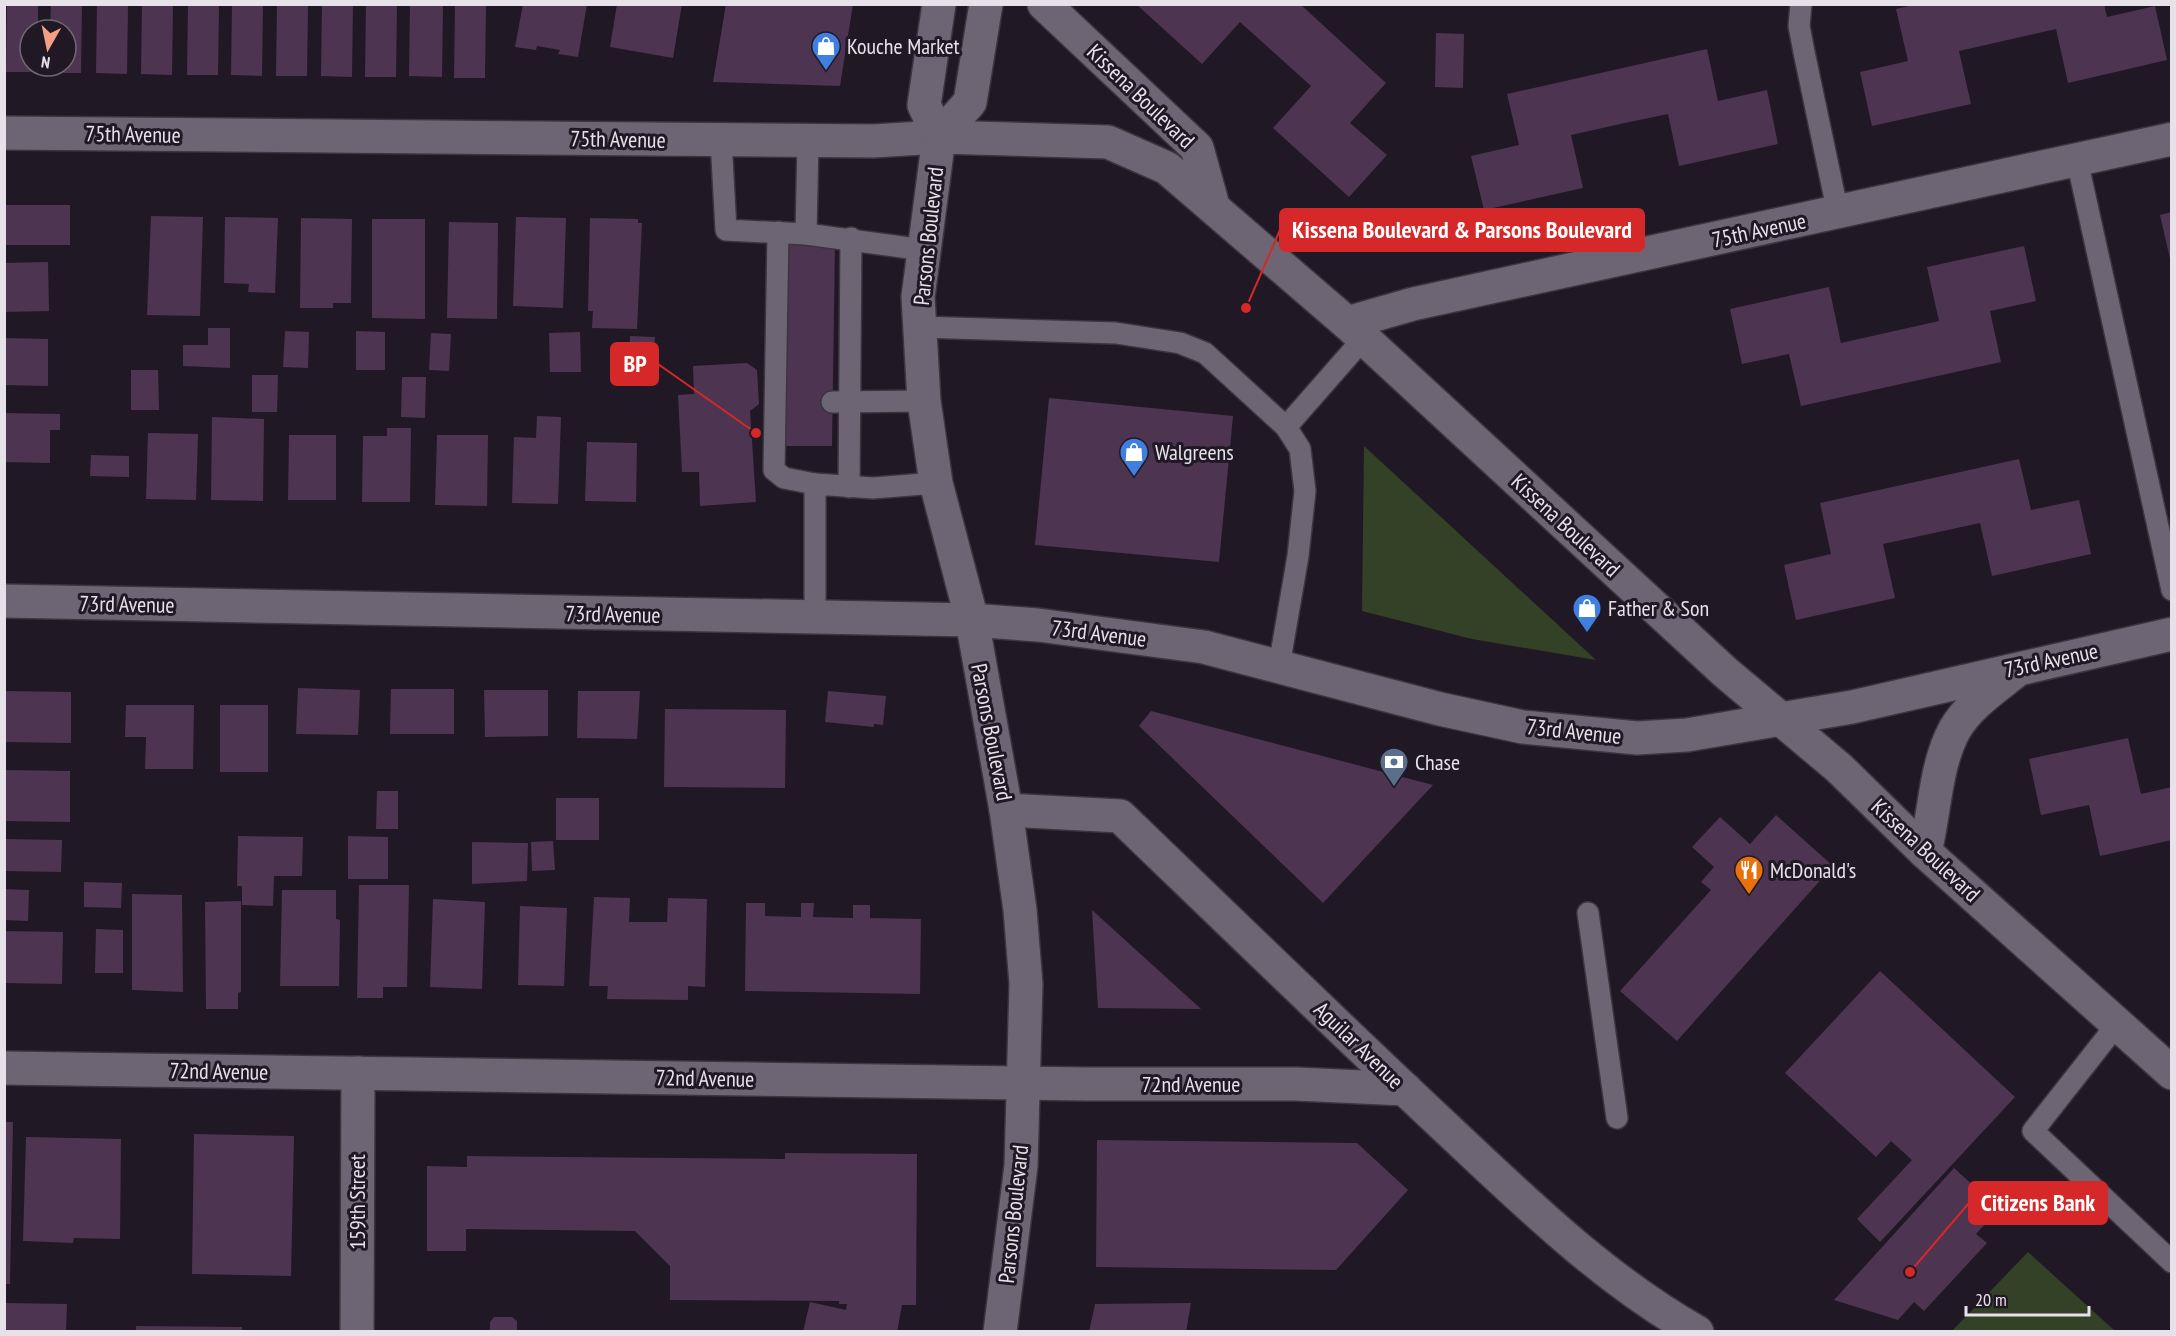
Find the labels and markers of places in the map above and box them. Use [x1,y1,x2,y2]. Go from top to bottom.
shop icon: Kouche Market [810,30,842,72]
place label: Kouche Market [847,32,960,60]
callout: Kissena Boulevard & Parsons Boulevard [1280,209,1644,251]
callout: BP [611,343,658,385]
shop icon: Walgreens [1118,436,1150,478]
place label: Walgreens [1155,438,1234,466]
shop icon: Father & Son [1571,592,1603,634]
place label: Father & Son [1608,594,1709,622]
bank icon: Chase [1378,746,1410,788]
place label: Chase [1415,748,1460,776]
restaurant icon: McDonald's [1733,854,1765,896]
place label: McDonald's [1770,856,1856,884]
callout: Citizens Bank [1969,1182,2107,1224]

